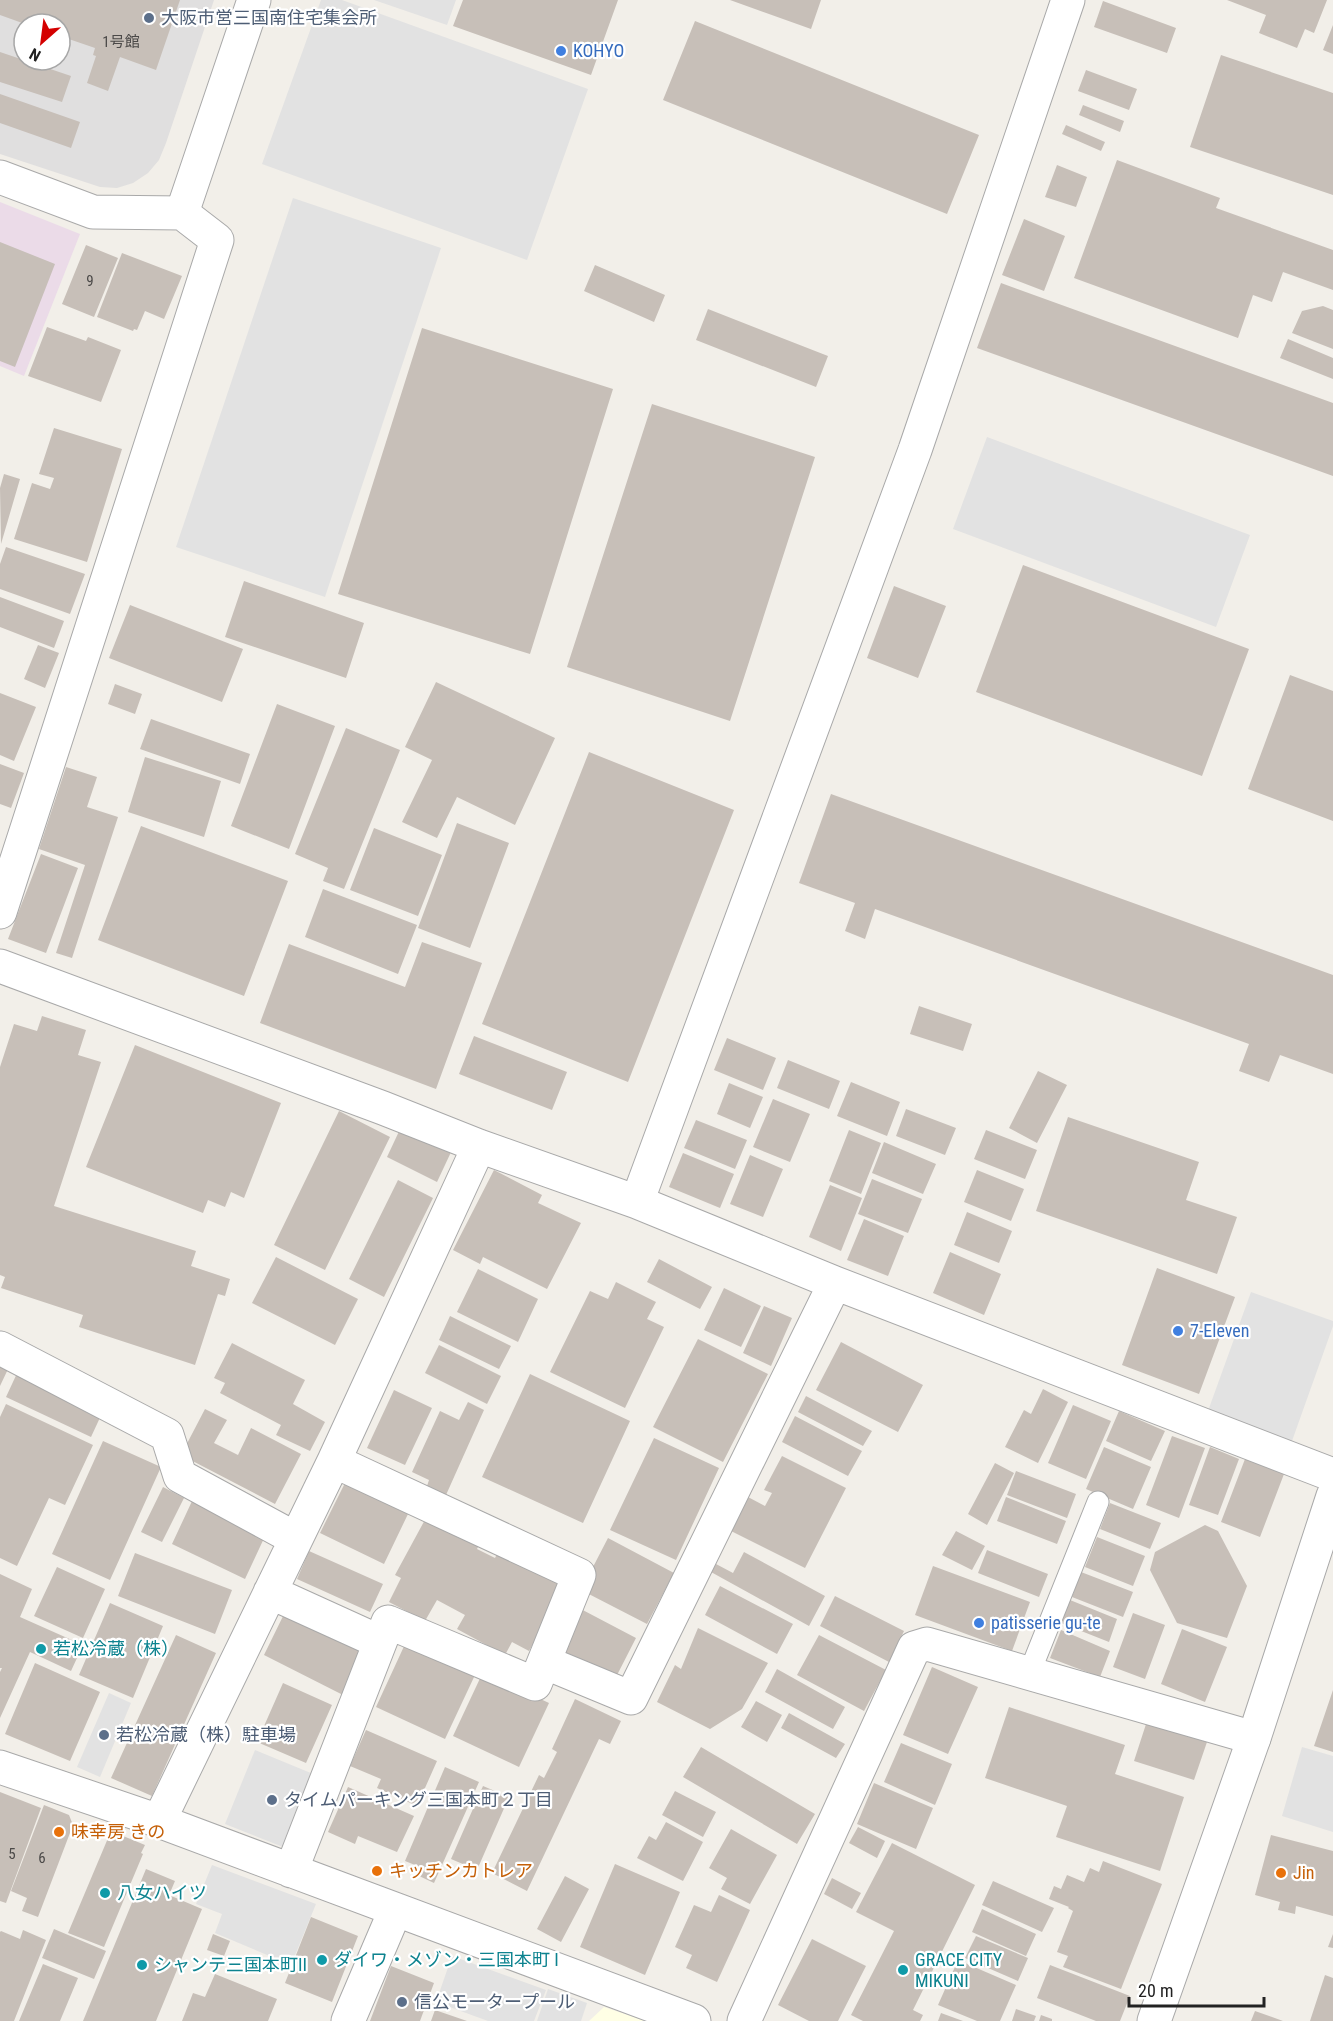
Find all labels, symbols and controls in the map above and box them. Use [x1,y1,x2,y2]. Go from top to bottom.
place label: 大阪市営三国南住宅集会所 [161,7,377,28]
marker: 大阪市営三国南住宅集会所 [142,11,156,25]
north arrow [12,12,72,72]
house number: 1号館 [102,33,140,51]
place label: KOHYO [573,40,624,61]
text: N [26,44,44,65]
marker: KOHYO [554,44,568,58]
house number: 9 [86,272,94,290]
place label: 7-Eleven [1190,1320,1250,1341]
marker: 7-Eleven [1171,1324,1185,1338]
place label: patisserie gu-te [991,1612,1101,1633]
marker: patisserie gu-te [972,1616,986,1630]
place label: 若松冷蔵（株） [53,1638,179,1659]
marker: 若松冷蔵（株） [34,1642,48,1656]
place label: 若松冷蔵（株）駐車場 [116,1724,296,1745]
marker: 若松冷蔵（株）駐車場 [97,1728,111,1742]
place label: タイムパーキング三国本町２丁目 [284,1789,553,1810]
marker: タイムパーキング三国本町２丁目 [265,1793,279,1807]
place label: 味幸房 きの [71,1821,165,1842]
marker: 味幸房 きの [52,1825,66,1839]
house number: 5 [8,1845,16,1863]
house number: 6 [38,1849,46,1867]
place label: キッチンカトレア [389,1860,533,1881]
place label: Jin [1293,1862,1315,1883]
marker: キッチンカトレア [370,1864,384,1878]
marker: Jin [1274,1866,1288,1880]
place label: 八女ハイツ [117,1882,207,1903]
marker: 八女ハイツ [98,1886,112,1900]
place label: ダイワ・メゾン・三国本町 I [334,1949,559,1970]
place label: GRACE CITY MIKUNI [915,1949,1003,1991]
marker: ダイワ・メゾン・三国本町 I [315,1953,329,1967]
place label: シャンテ三国本町II [154,1954,307,1975]
marker: シャンテ三国本町II [135,1958,149,1972]
marker: GRACE CITY MIKUNI [896,1963,910,1977]
scale bar [1129,1970,1264,2008]
text: 20 m [1138,1980,1173,2001]
place label: 信公モータープール [414,1991,575,2012]
marker: 信公モータープール [395,1995,409,2009]

